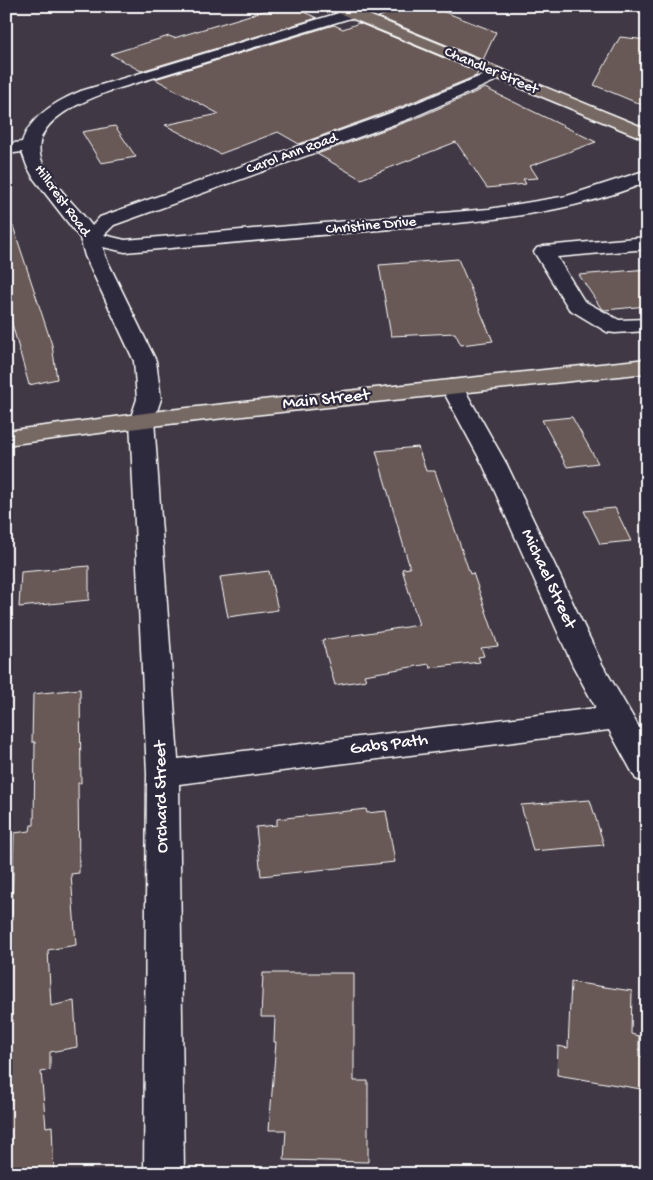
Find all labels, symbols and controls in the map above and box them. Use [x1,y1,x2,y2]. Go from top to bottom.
street label: Chandler Street [441,43,542,100]
street label: Carol Ann Road [244,129,341,179]
street label: Hillcrest Road [30,162,95,241]
street label: Christine Drive [325,213,417,239]
street label: Main Street [282,385,372,415]
street label: Michael Street [516,526,581,634]
street label: Gabs Path [349,730,430,760]
street label: Orchard Street [150,739,173,853]

